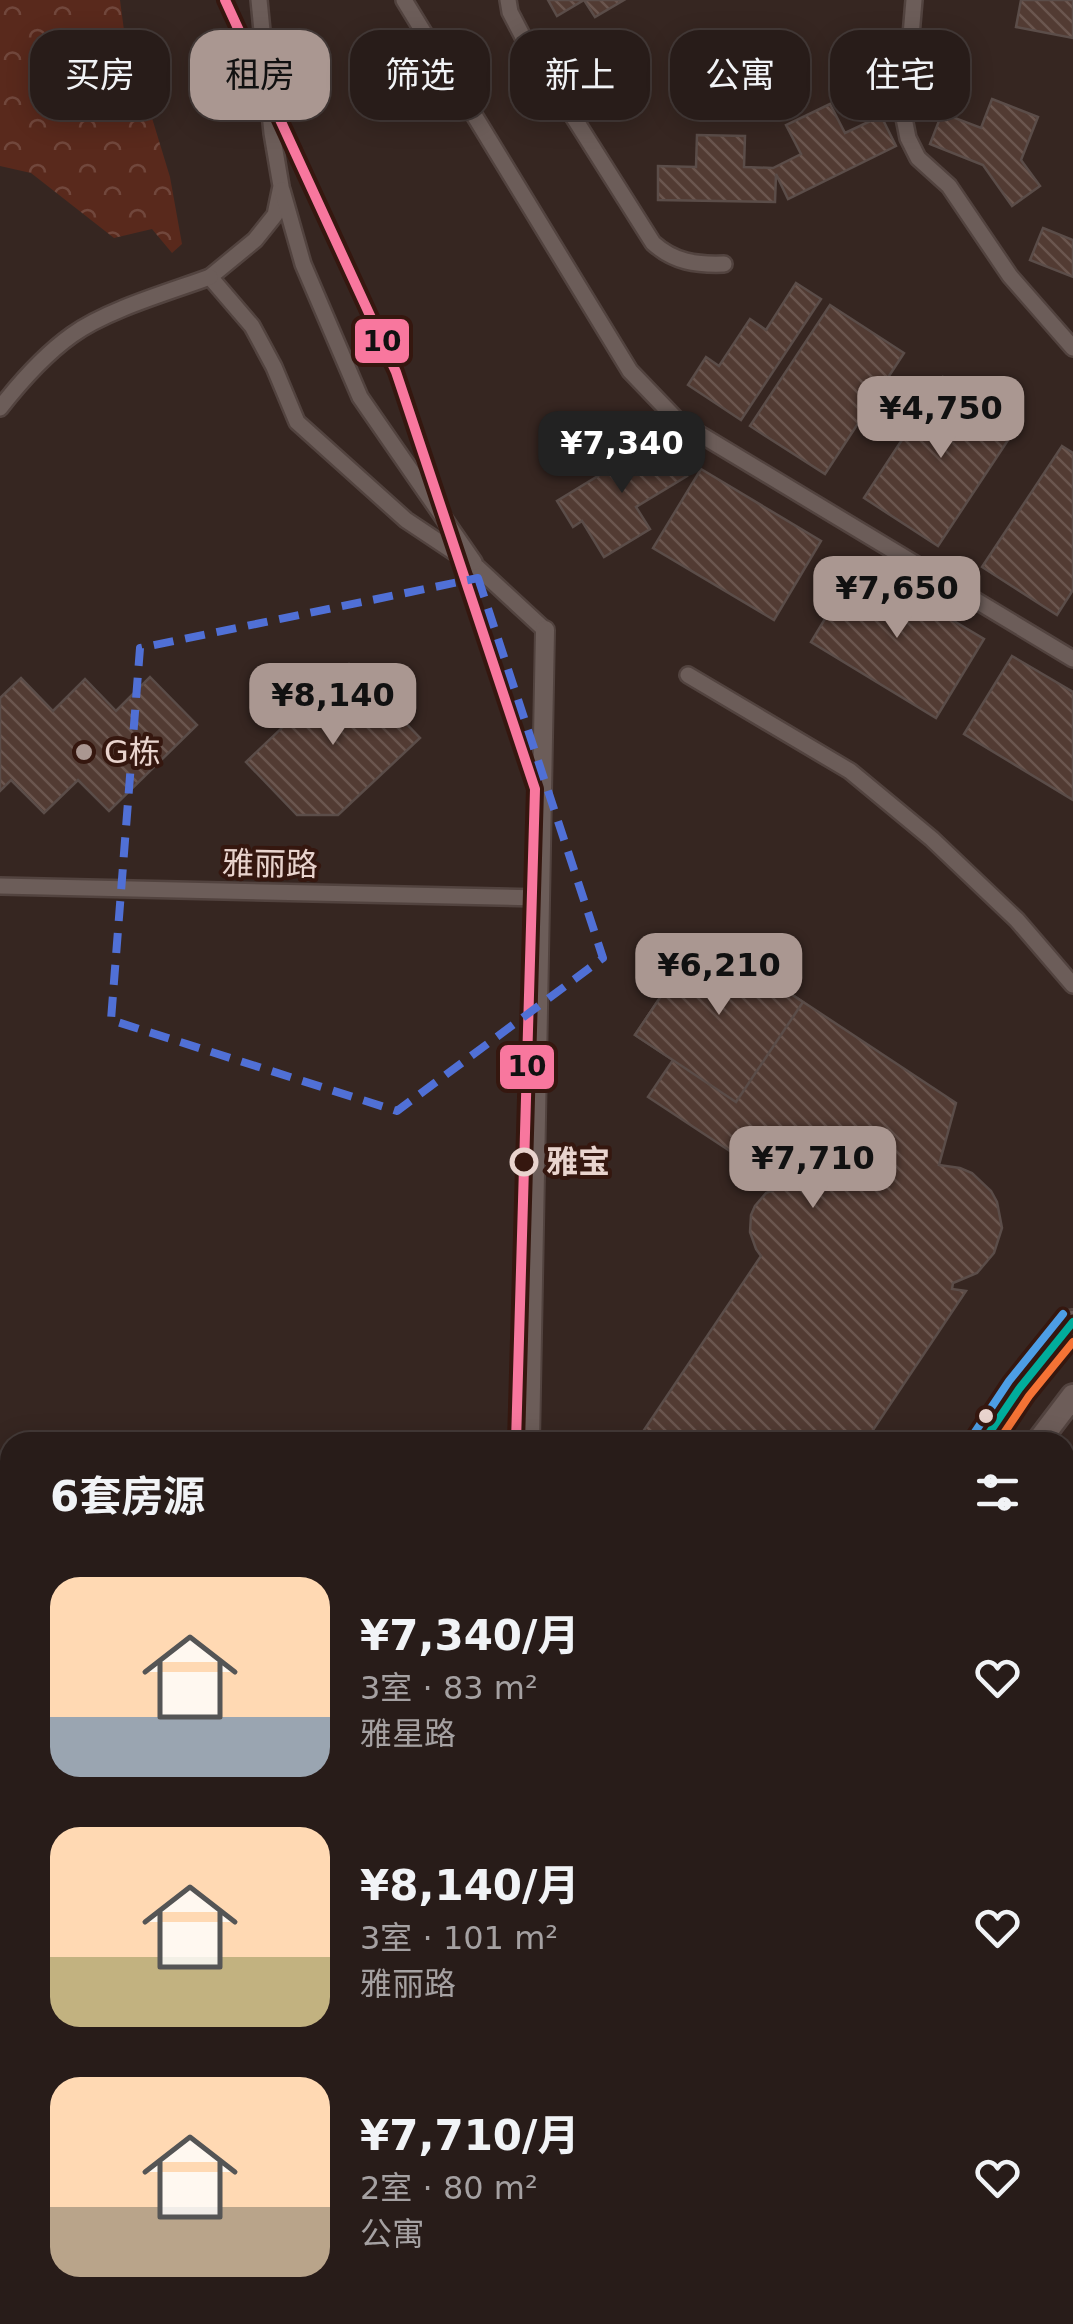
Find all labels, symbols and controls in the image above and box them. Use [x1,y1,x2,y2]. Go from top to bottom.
chip: 买房 [30,30,170,120]
chip: 租房 [190,30,330,120]
chip: 筛选 [350,30,490,120]
chip: 新上 [510,30,650,120]
chip: 公寓 [670,30,810,120]
chip: 住宅 [830,30,970,120]
line badge: 10 [353,317,411,365]
text: 10 [363,325,401,358]
pin: ¥4,750 [860,376,1022,461]
text: ¥4,750 [879,389,1003,427]
pin: ¥7,340 [541,411,703,496]
text: ¥7,340 [560,424,684,462]
pin: ¥7,650 [816,556,978,641]
text: ¥7,650 [835,569,959,607]
pin: ¥8,140 [252,663,414,748]
text: ¥8,140 [271,676,395,714]
place label: G栋 [104,733,161,771]
marker: G栋 [73,741,95,763]
street label: 雅丽路 [222,844,318,884]
pin: ¥6,210 [638,933,800,1018]
text: ¥6,210 [657,946,781,984]
line badge: 10 [498,1043,556,1091]
text: 10 [508,1050,546,1083]
pin: ¥7,710 [732,1126,894,1211]
text: ¥7,710 [751,1139,875,1177]
place label: 雅宝 [546,1143,610,1181]
marker: 雅宝 [511,1149,537,1175]
unlabelled marker [976,1406,996,1426]
icon: filters [970,1465,1025,1520]
text: 6套房源 [50,1472,205,1521]
text: ¥7,340/月 [360,1611,579,1660]
icon: home [130,1617,250,1737]
icon: heart [970,1650,1025,1705]
text: 3室 · 83 m² [360,1669,538,1707]
text: 雅星路 [360,1715,456,1753]
text: ¥8,140/月 [360,1861,579,1910]
icon: home [130,1867,250,1987]
icon: heart [970,1900,1025,1955]
text: 3室 · 101 m² [360,1919,558,1957]
text: 雅丽路 [360,1965,456,2003]
text: ¥7,710/月 [360,2111,579,2160]
icon: home [130,2117,250,2237]
icon: heart [970,2150,1025,2205]
text: 2室 · 80 m² [360,2169,538,2207]
text: 公寓 [360,2215,424,2253]

